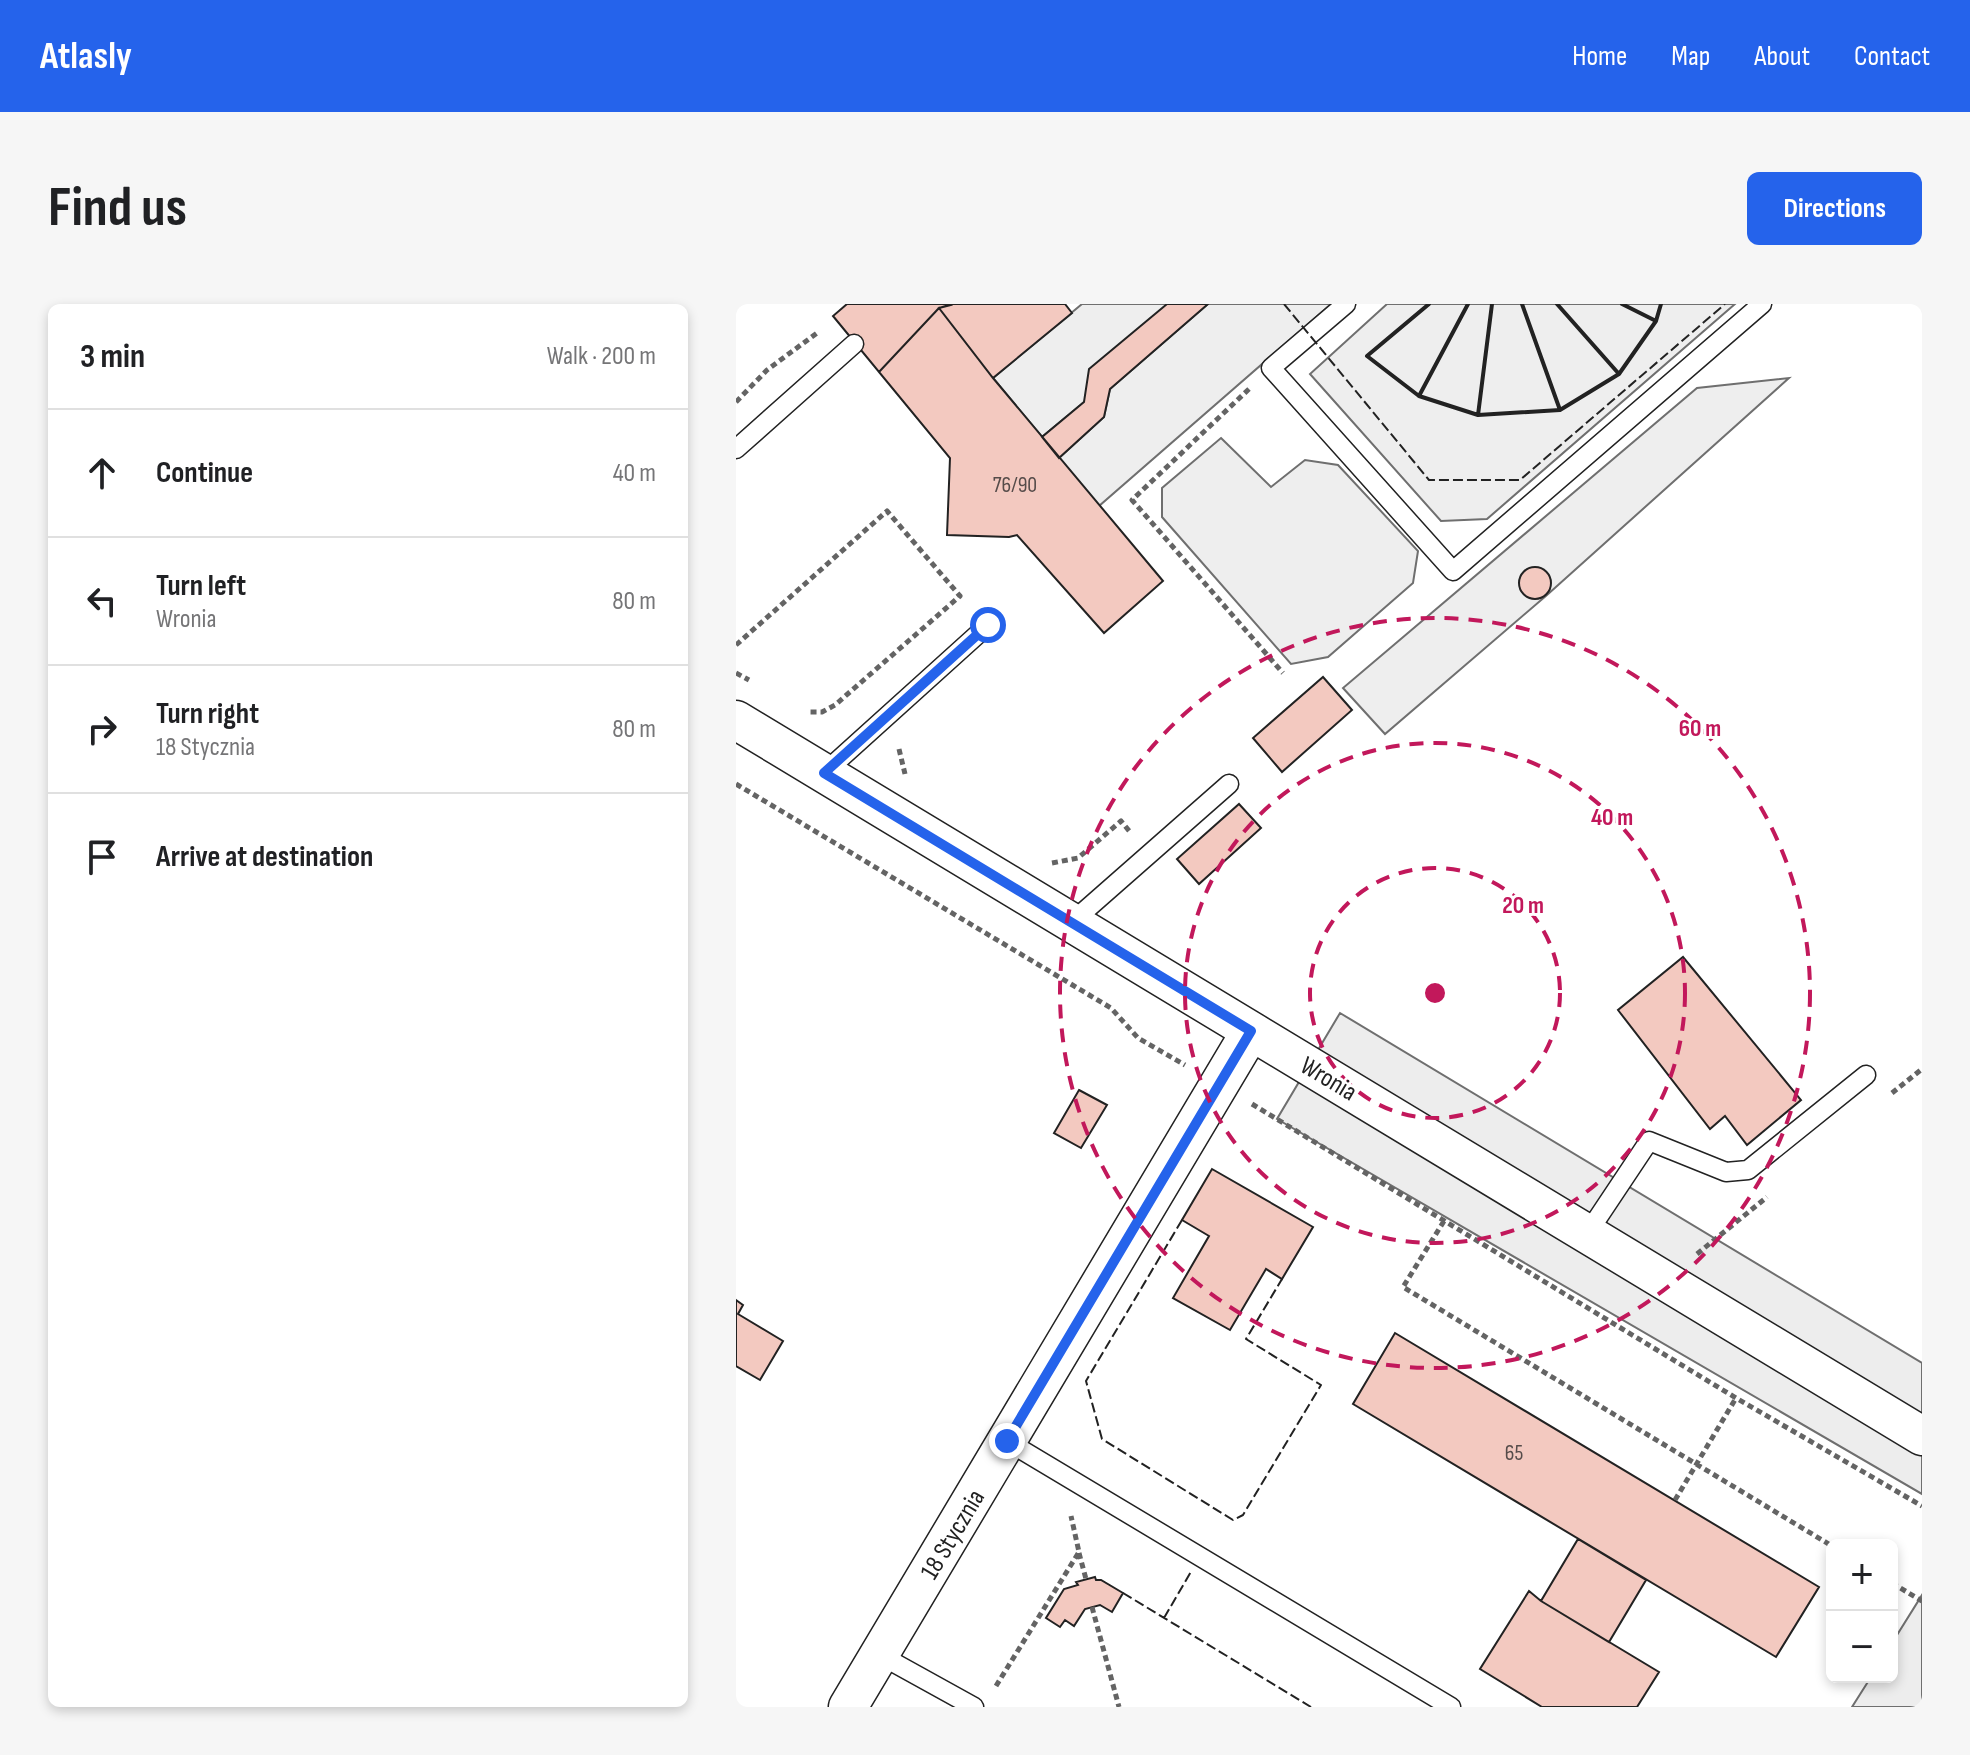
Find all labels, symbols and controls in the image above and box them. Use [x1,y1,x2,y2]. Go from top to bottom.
text: Atlasly [40,34,132,79]
text: Home [1572,40,1627,73]
text: Map [1671,40,1710,73]
text: About [1754,40,1810,73]
text: Contact [1854,40,1930,73]
button: Directions [1747,172,1922,245]
text: Find us [48,175,187,242]
text: 3 min [80,336,145,377]
text: Walk · 200 m [547,341,656,372]
icon: ahead [80,451,124,495]
text: Continue [156,455,253,491]
text: 40 m [613,458,656,489]
house number: 76/90 [993,472,1037,499]
text: Turn left [156,568,246,604]
icon: left [80,579,124,623]
text: 80 m [612,586,656,617]
text: Wronia [156,604,216,635]
route start [970,607,1006,643]
text: Turn right [156,696,259,732]
icon: right [80,707,124,751]
text: 80 m [612,714,656,745]
text: 60 m [1679,714,1721,743]
text: 18 Stycznia [156,732,255,763]
text: 40 m [1591,803,1633,832]
icon: arrive [80,835,124,879]
text: Arrive at destination [156,839,373,875]
text: 20 m [1502,891,1544,920]
centre of rings [1421,979,1449,1007]
street label: Wronia [1294,1050,1362,1108]
route end [989,1423,1025,1459]
house number: 65 [1505,1440,1523,1467]
street label: 18 Stycznia [914,1484,992,1585]
map controls [1826,1539,1898,1683]
button: + [1826,1539,1898,1611]
button: − [1826,1611,1898,1683]

